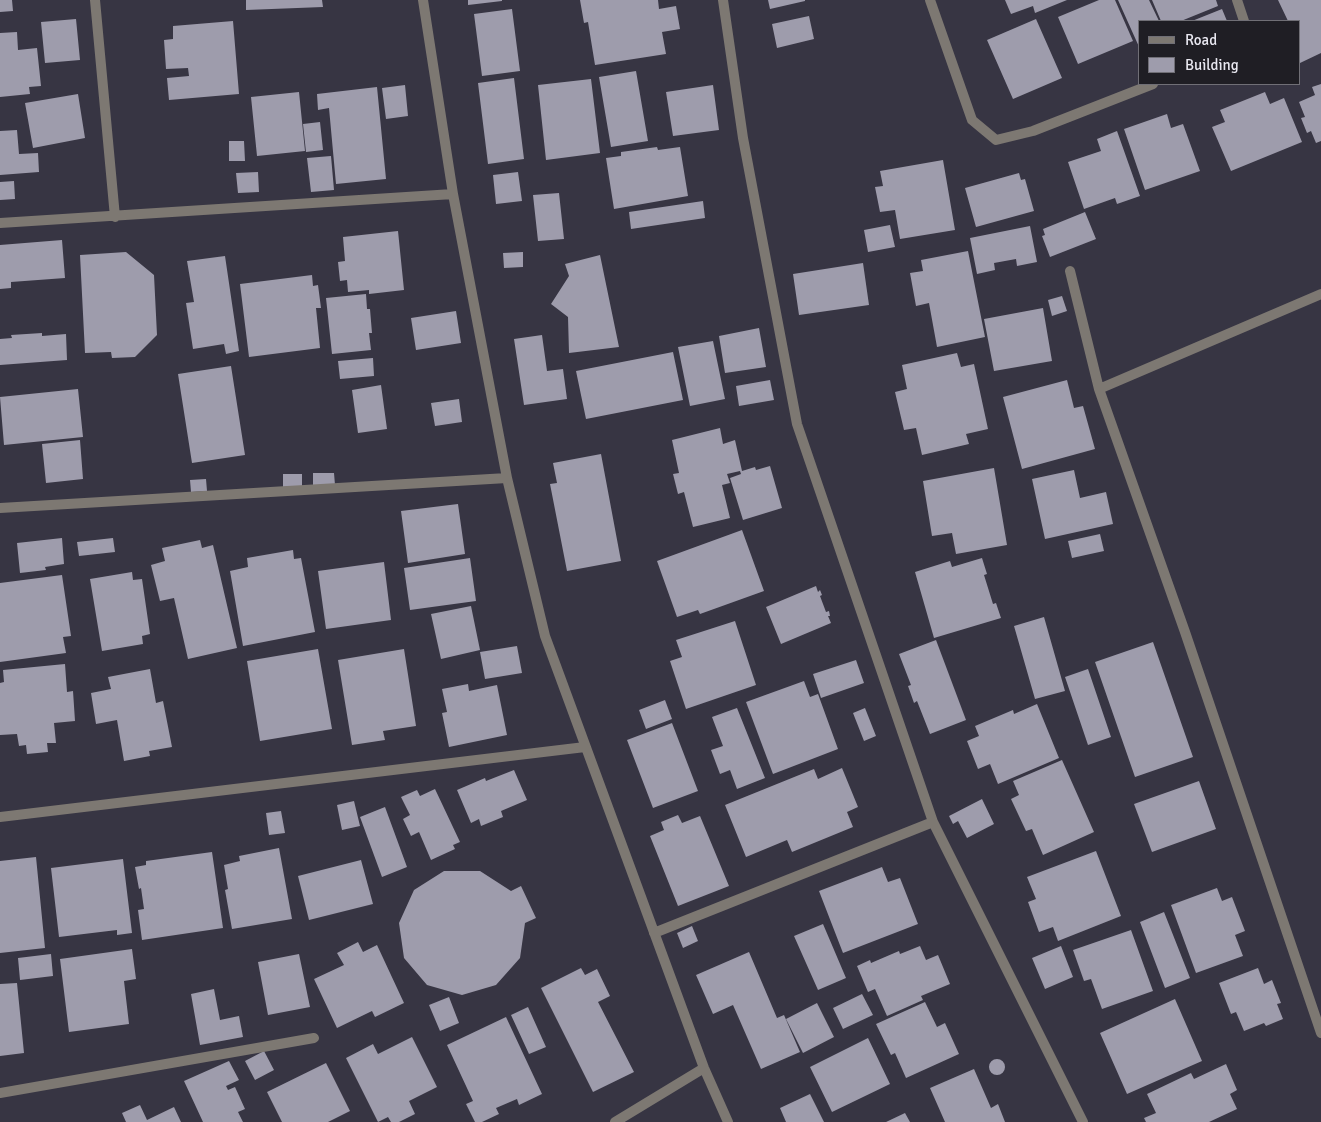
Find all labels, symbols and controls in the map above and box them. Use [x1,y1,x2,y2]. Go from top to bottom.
legend [1138,20,1301,85]
text: Road [1185,31,1217,49]
text: Building [1185,56,1239,74]

